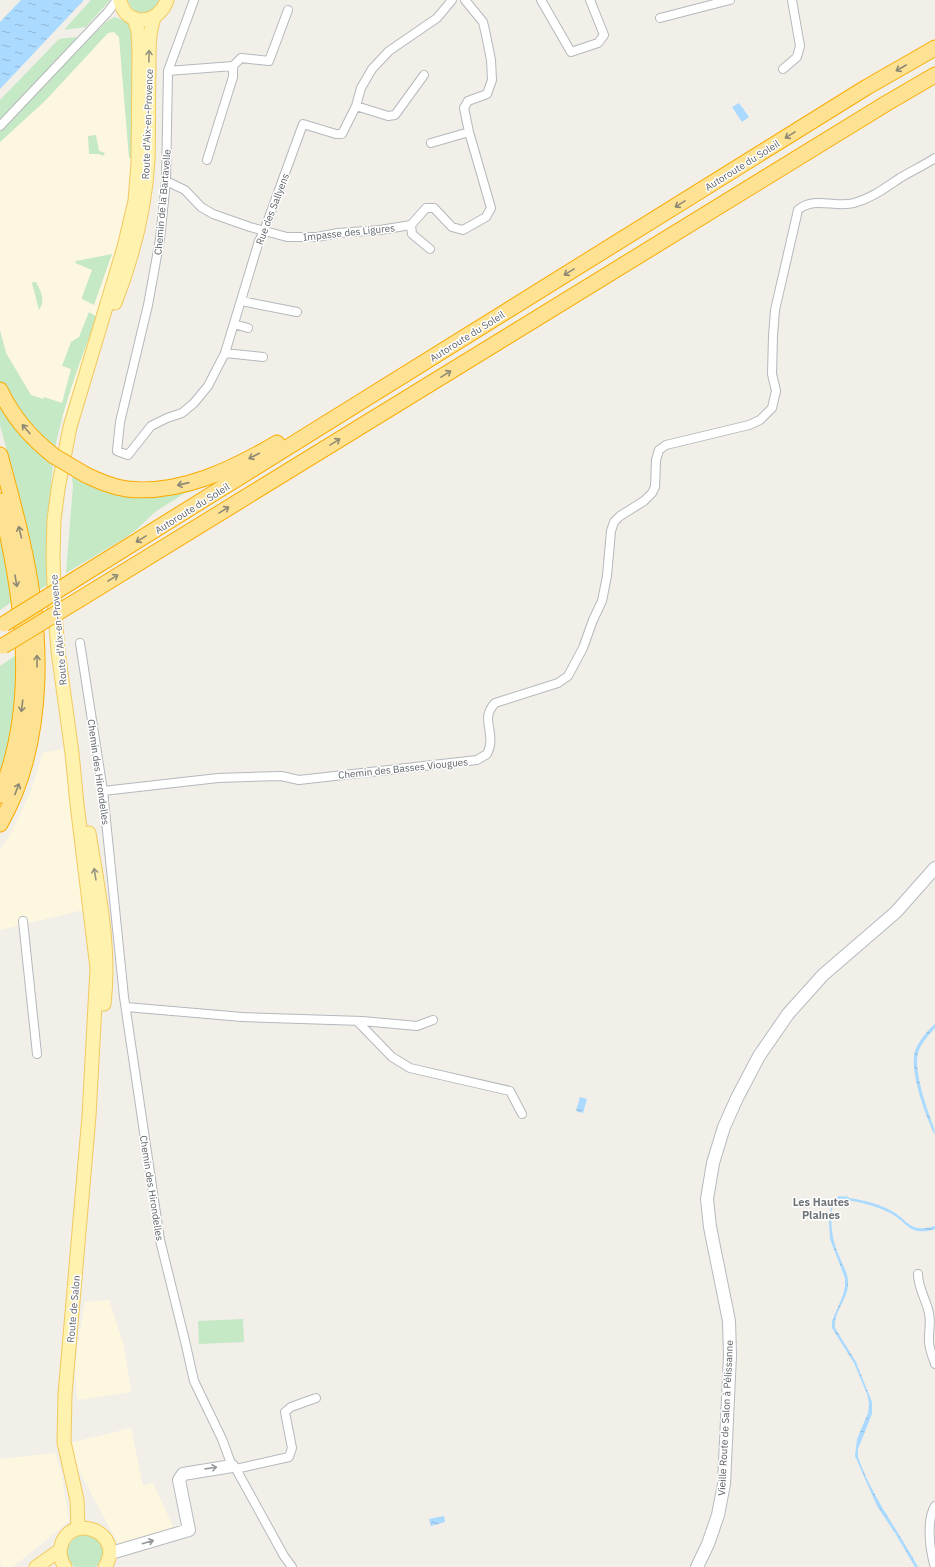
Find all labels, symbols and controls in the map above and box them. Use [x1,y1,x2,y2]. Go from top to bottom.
one-way arrow [145,50,153,63]
one-way arrow [895,64,907,72]
street label: Route d'Aix-en-Provence [139,68,156,180]
one-way arrow [784,132,796,140]
street label: Autoroute du Soleil [702,137,782,194]
street label: Chemin de la Bartavelle [151,148,174,256]
street label: Rue des Sallyens [253,171,292,247]
one-way arrow [675,200,686,208]
street label: Impasse des Ligures [302,221,396,244]
one-way arrow [563,269,575,277]
street label: Autoroute du Soleil [427,308,507,365]
one-way arrow [440,370,451,378]
one-way arrow [22,424,31,435]
one-way arrow [329,438,340,446]
one-way arrow [249,453,261,460]
street label: Autoroute du Soleil [152,480,232,537]
one-way arrow [177,480,190,488]
one-way arrow [218,506,230,514]
one-way arrow [16,526,23,539]
one-way arrow [136,535,147,543]
one-way arrow [13,574,21,587]
street label: Route d'Aix-en-Provence [47,574,70,686]
one-way arrow [108,574,119,583]
one-way arrow [33,655,41,668]
one-way arrow [18,699,26,712]
street label: Chemin des Hirondelles [85,718,112,826]
street label: Chemin des Basses Viougues [337,755,469,782]
one-way arrow [14,783,21,795]
one-way arrow [91,868,99,881]
street label: Chemin des Hirondelles [137,1134,166,1242]
district label: Les Hautes Plaines [793,1195,850,1222]
street label: Route de Salon [64,1275,83,1343]
street label: Vieille Route de Salon à Pélissanne [715,1339,736,1496]
one-way arrow [204,1464,217,1472]
one-way arrow [141,1538,154,1545]

